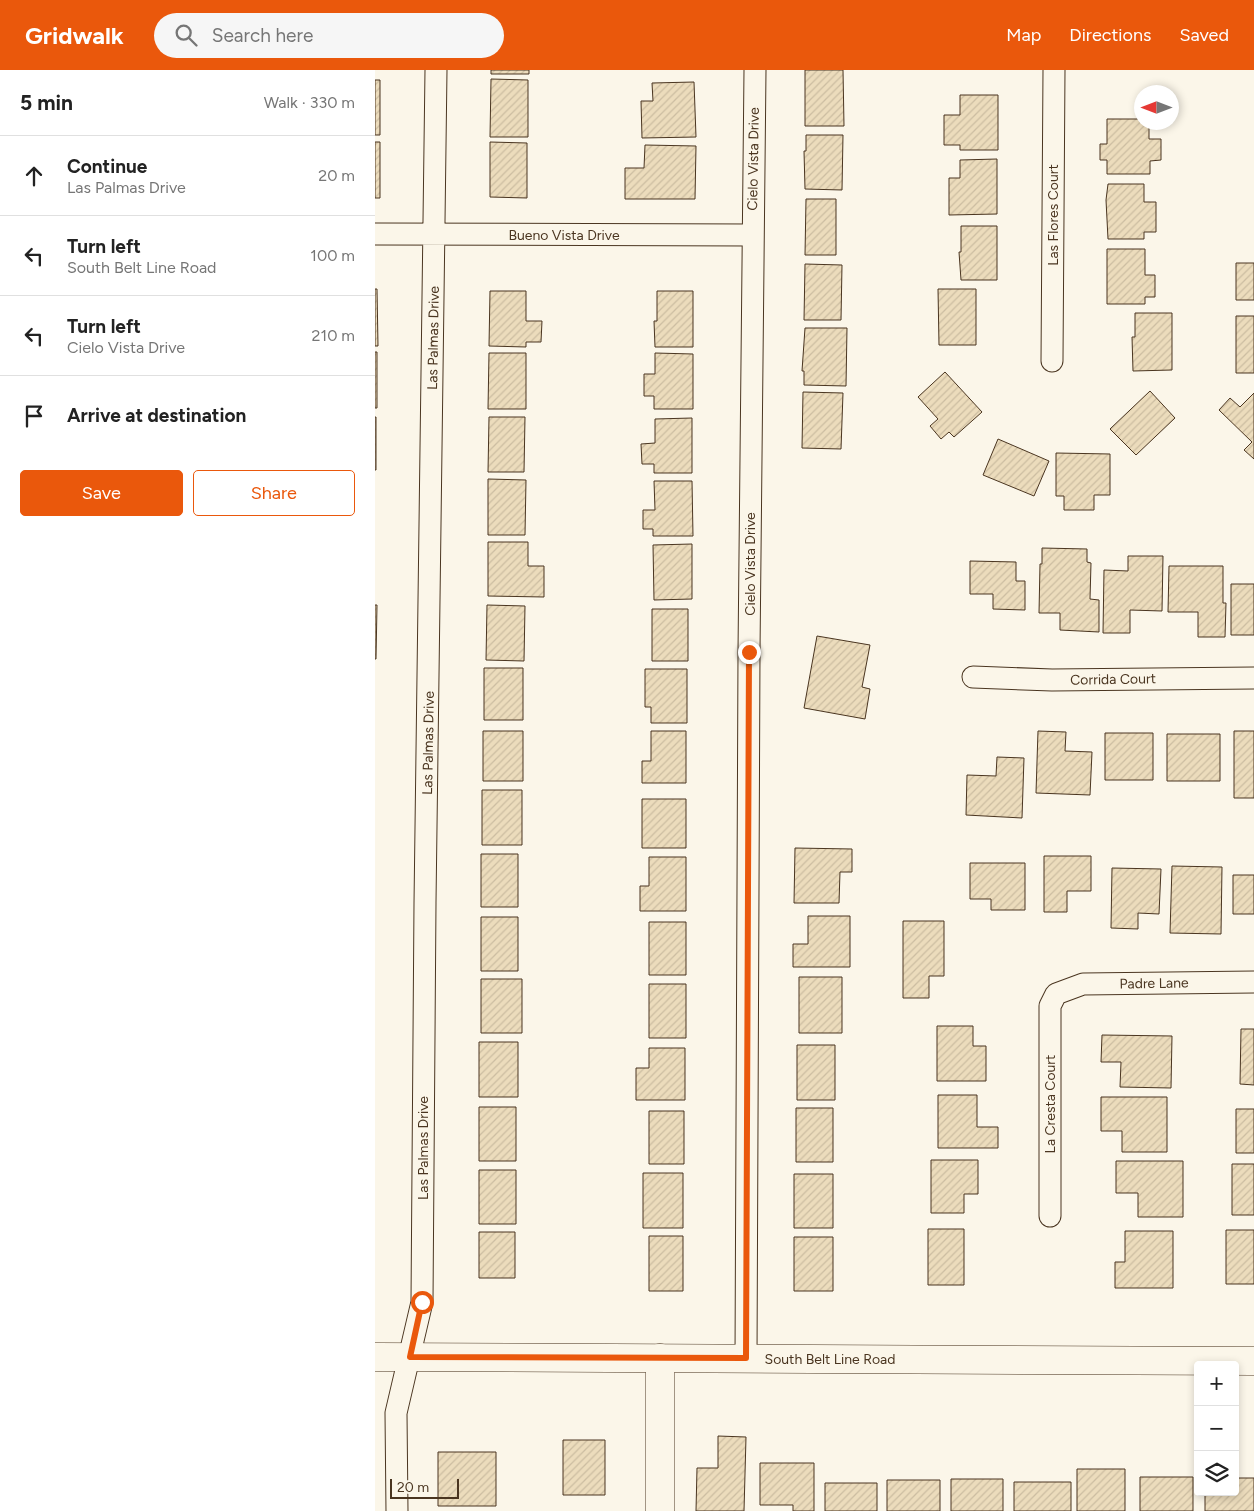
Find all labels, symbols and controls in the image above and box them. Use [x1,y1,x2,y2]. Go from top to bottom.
search box [154,13,504,58]
text: Gridwalk [25,21,124,50]
icon: search [172,21,200,49]
text: Search here [212,24,313,47]
text: Map [1006,24,1041,46]
text: Directions [1069,24,1151,46]
text: Saved [1179,24,1229,46]
north arrow [1134,85,1179,130]
text: 5 min [20,90,73,115]
text: Walk · 330 m [264,93,355,112]
street label: Cielo Vista Drive [744,107,763,211]
text: Continue [67,155,147,178]
icon: ahead [20,162,48,190]
street label: Las Flores Court [1045,164,1062,266]
text: 20 m [318,166,355,185]
text: Las Palmas Drive [67,178,186,197]
street label: Bueno Vista Drive [508,227,620,244]
text: Turn left [67,235,141,258]
icon: left [20,242,48,270]
text: 100 m [310,246,355,265]
text: South Belt Line Road [67,258,216,277]
street label: Las Palmas Drive [424,286,443,390]
text: Turn left [67,315,141,338]
icon: left [20,322,48,350]
text: 210 m [312,326,355,345]
text: Cielo Vista Drive [67,338,185,357]
icon: arrive [20,402,48,430]
text: Arrive at destination [67,404,246,427]
button: Save [20,470,183,516]
button: Share [193,470,355,516]
street label: Cielo Vista Drive [742,512,759,616]
route end [738,641,761,664]
street label: Corrida Court [1070,670,1156,689]
street label: Las Palmas Drive [419,691,438,795]
street label: Padre Lane [1119,974,1189,993]
street label: La Cresta Court [1042,1055,1059,1153]
street label: Las Palmas Drive [415,1096,432,1200]
route start [411,1291,434,1314]
street label: South Belt Line Road [765,1351,895,1368]
map controls [1194,1361,1239,1496]
button: + [1194,1361,1239,1406]
button: − [1194,1406,1239,1451]
button: layers [1194,1451,1239,1496]
scale bar [390,1476,459,1499]
text: 20 m [397,1479,429,1496]

